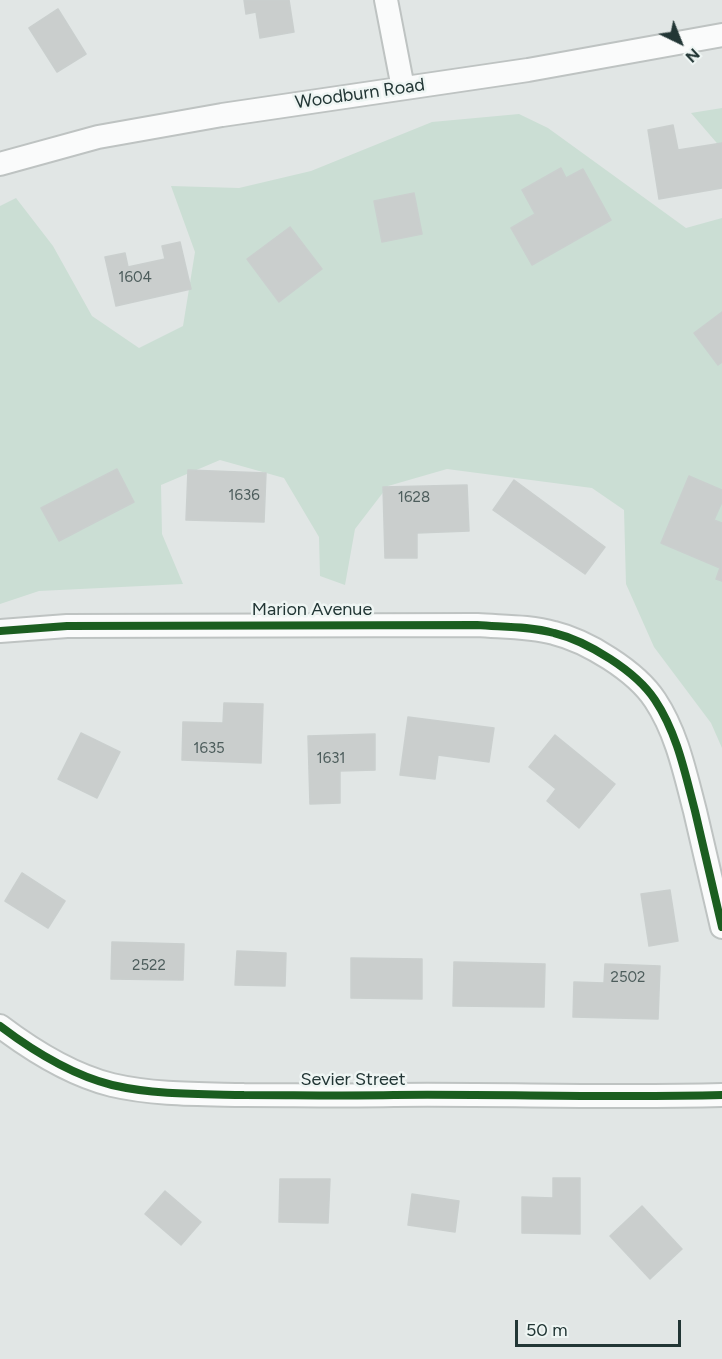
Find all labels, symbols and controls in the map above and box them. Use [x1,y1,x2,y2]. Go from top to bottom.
north arrow [650,12,710,72]
text: N [682,44,704,67]
street label: Woodburn Road [294,74,426,114]
house number: 1604 [118,269,152,287]
house number: 1636 [228,487,260,505]
house number: 1628 [398,489,430,507]
street label: Marion Avenue [252,599,372,621]
house number: 1635 [193,740,225,758]
house number: 1631 [316,750,346,768]
house number: 2522 [132,957,166,975]
house number: 2502 [610,969,646,987]
street label: Sevier Street [301,1069,405,1091]
scale bar [518,1308,684,1346]
text: 50 m [526,1319,568,1341]

